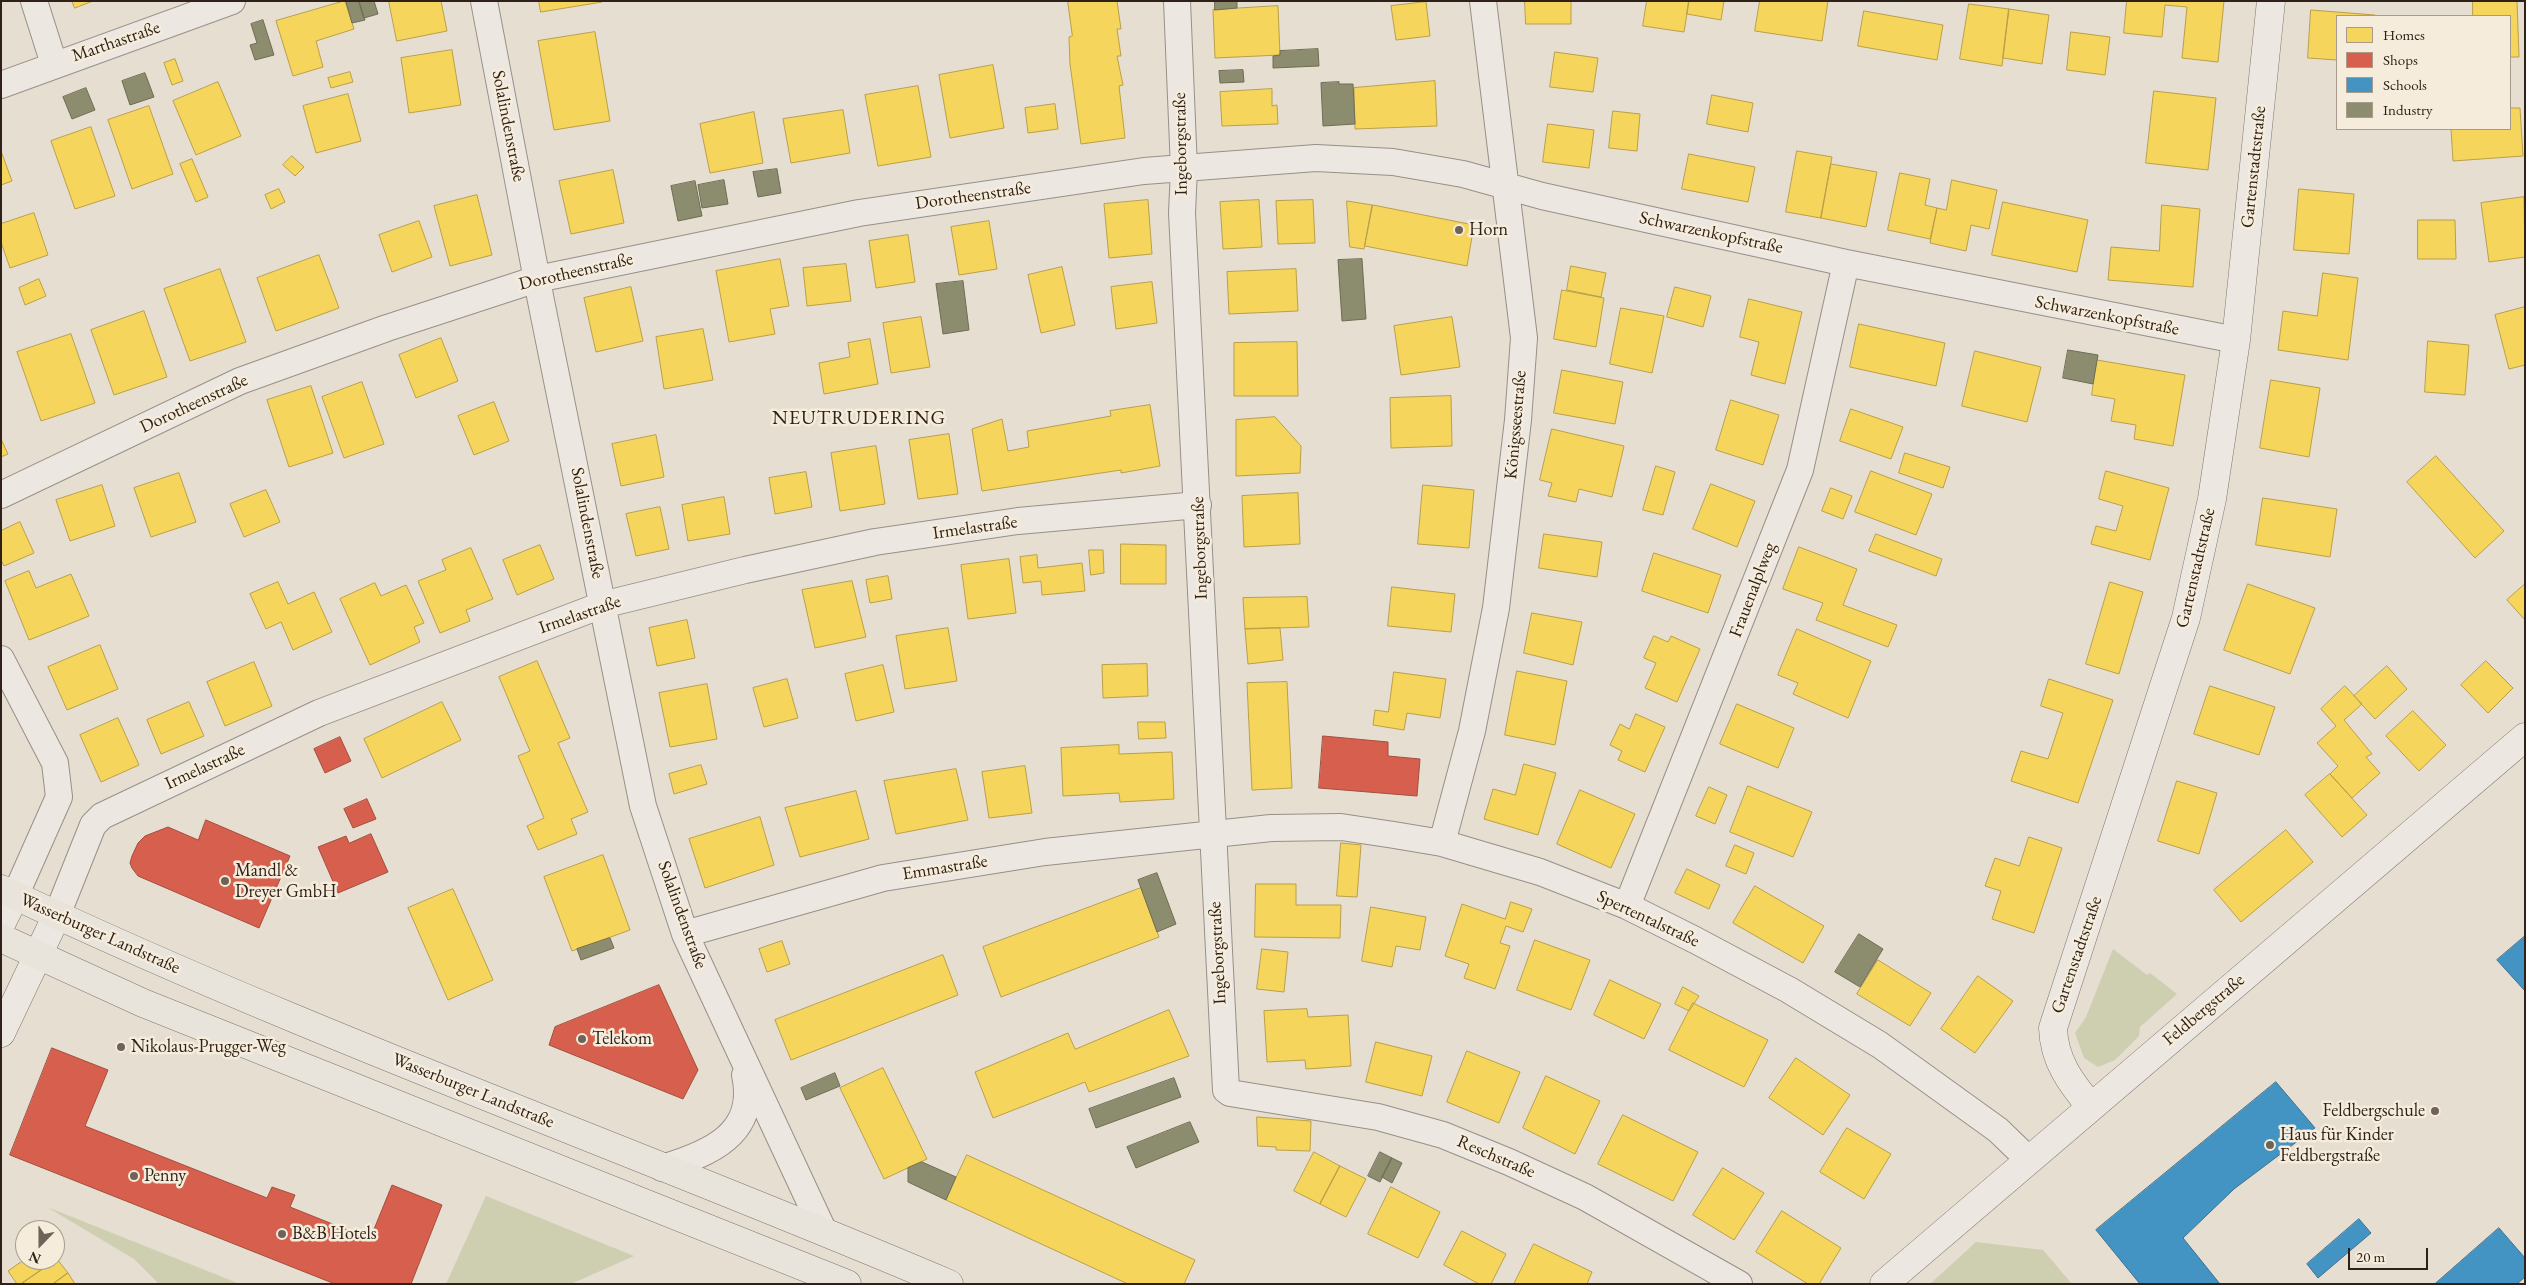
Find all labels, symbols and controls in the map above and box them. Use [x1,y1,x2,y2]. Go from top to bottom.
legend [2336,15,2511,130]
street label: Marthastraße [69,17,163,67]
text: Homes [2383,25,2425,44]
text: Shops [2383,50,2418,69]
street label: Solalindenstraße [487,68,529,184]
text: Schools [2383,75,2427,94]
street label: Ingeborgstraße [1169,92,1193,196]
text: Industry [2383,100,2433,119]
street label: Gartenstadtstraße [2237,105,2271,229]
street label: Dorotheenstraße [914,177,1032,215]
street label: Schwarzenkopfstraße [1637,207,1785,259]
place label: Horn [1469,219,1508,241]
marker: Horn [1453,224,1465,236]
street label: Dorotheenstraße [517,248,635,296]
street label: Schwarzenkopfstraße [2033,291,2181,341]
street label: Dorotheenstraße [137,370,251,438]
street label: Königsseestraße [1500,370,1532,480]
district label: NEUTRUDERING [770,407,948,431]
street label: Solalindenstraße [566,465,608,581]
street label: Ingeborgstraße [1187,496,1213,600]
street label: Gartenstadtstraße [2172,506,2220,630]
street label: Irmelastraße [931,511,1019,545]
street label: Frauenalplweg [1725,539,1781,641]
street label: Irmelastraße [536,591,624,639]
street label: Irmelastraße [162,739,248,795]
street label: Emmastraße [901,851,989,885]
street label: Solalindenstraße [653,858,711,972]
place label: Mandl & Dreyer GmbH [235,860,337,902]
marker: Mandl & Dreyer GmbH [219,875,231,887]
street label: Spertentalstraße [1593,886,1703,952]
street label: Wasserburger Landstraße [17,889,183,979]
street label: Gartenstadtstraße [2047,893,2107,1017]
street label: Ingeborgstraße [1205,901,1231,1005]
street label: Feldbergstraße [2159,970,2249,1050]
place label: Telekom [592,1028,652,1050]
marker: Telekom [576,1033,588,1045]
place label: Nikolaus-Prugger-Weg [131,1036,286,1058]
marker: Nikolaus-Prugger-Weg [115,1041,127,1053]
street label: Wasserburger Landstraße [389,1049,557,1133]
place label: Feldbergschule [2323,1100,2425,1122]
marker: Feldbergschule [2429,1105,2441,1117]
place label: Haus für Kinder Feldbergstraße [2280,1124,2394,1166]
street label: Reschstraße [1454,1131,1538,1183]
marker: Haus für Kinder Feldbergstraße [2264,1139,2276,1151]
place label: Penny [144,1165,186,1187]
marker: Penny [128,1170,140,1182]
north arrow [15,1220,65,1270]
place label: B&B Hotels [292,1223,377,1245]
marker: B&B Hotels [276,1228,288,1240]
scale bar [2351,1238,2431,1270]
text: 20 m [2356,1247,2385,1266]
text: N [26,1248,43,1268]

